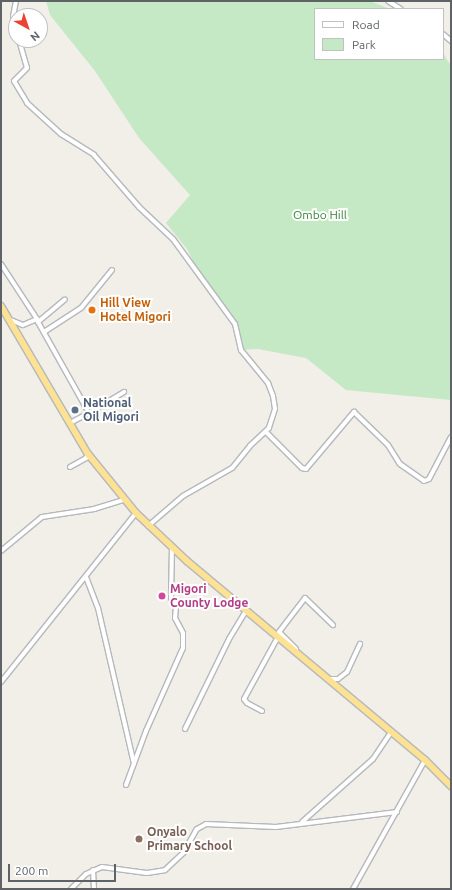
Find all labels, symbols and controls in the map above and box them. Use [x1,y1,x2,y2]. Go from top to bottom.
north arrow [8,8,48,48]
legend [314,8,444,60]
text: Road [352,18,380,31]
text: N [28,29,42,44]
text: Park [352,38,376,51]
park label: Ombo Hill [293,208,347,222]
place label: Hill View Hotel Migori [100,296,171,324]
marker: Hill View Hotel Migori [87,305,97,315]
place label: National Oil Migori [83,396,139,424]
marker: National Oil Migori [70,405,80,415]
place label: Migori County Lodge [170,582,248,610]
marker: Migori County Lodge [157,591,167,601]
place label: Onyalo Primary School [147,825,232,853]
marker: Onyalo Primary School [134,834,144,844]
scale bar [10,856,118,882]
text: 200 m [15,864,48,877]

